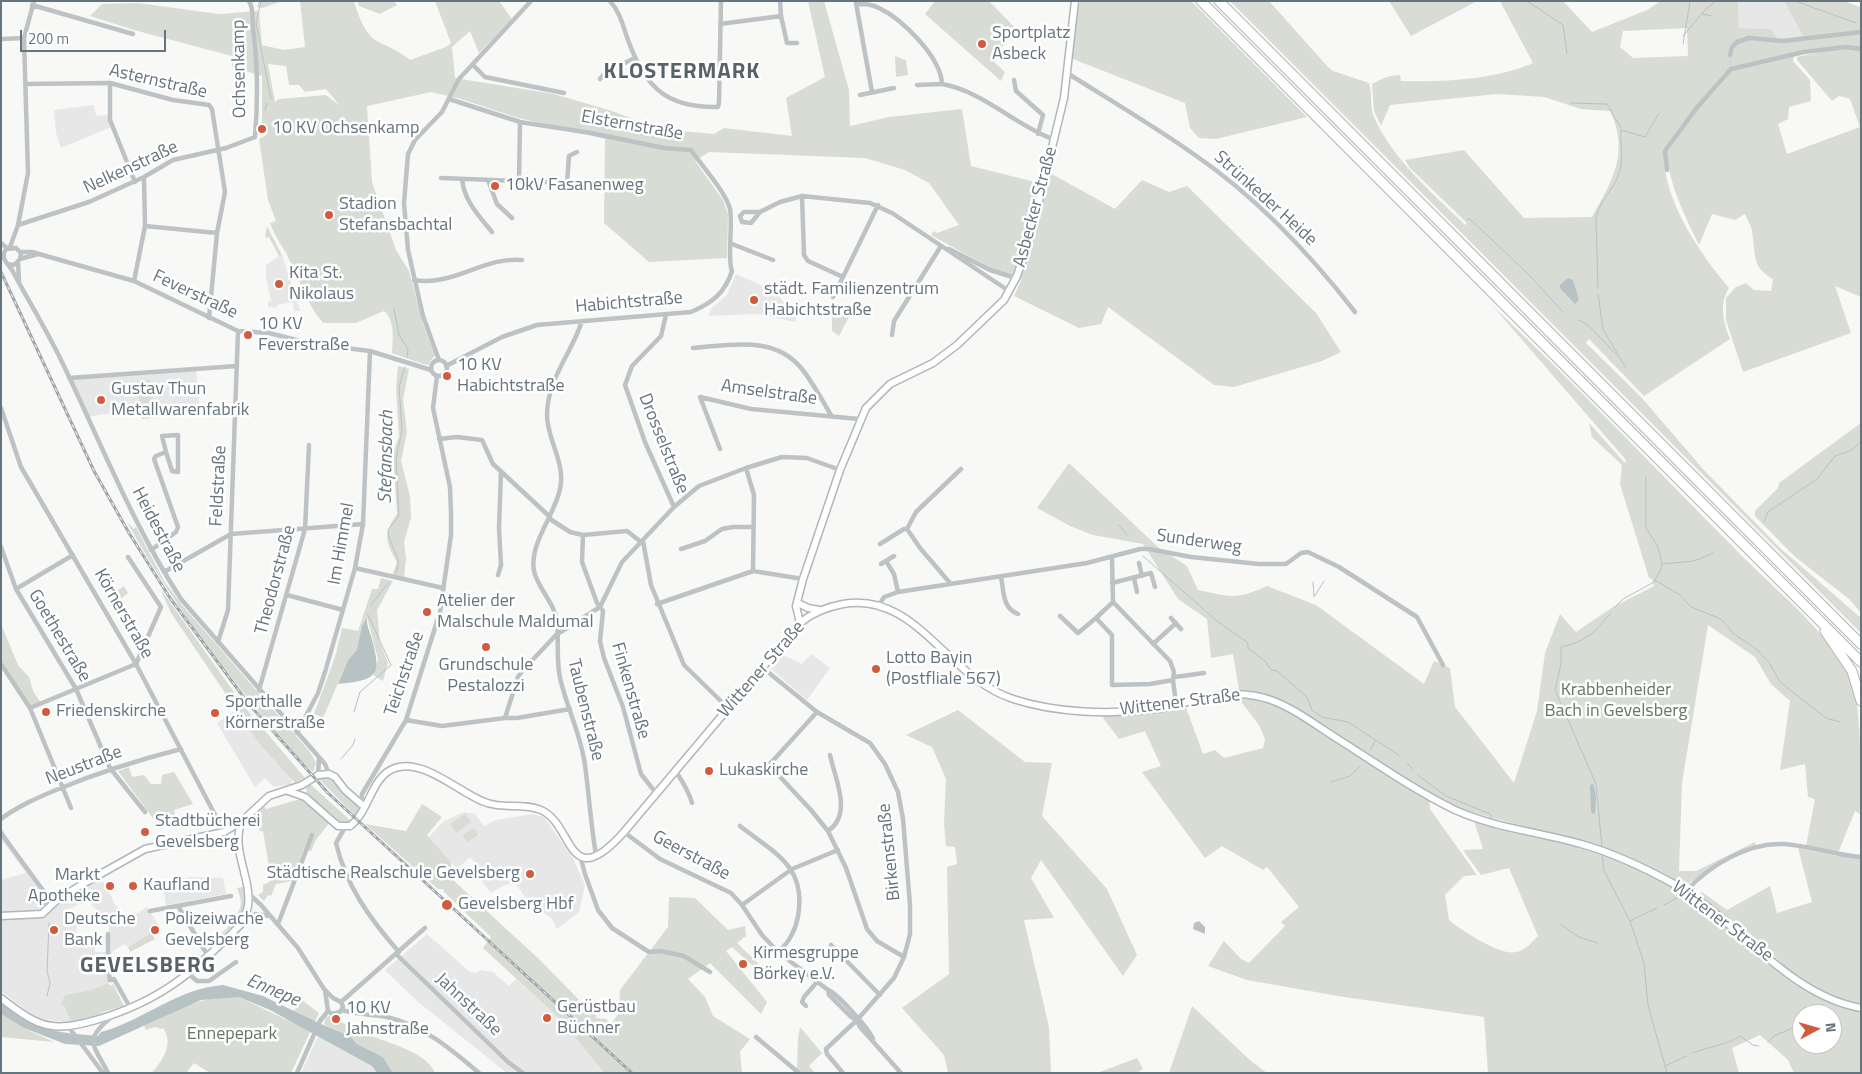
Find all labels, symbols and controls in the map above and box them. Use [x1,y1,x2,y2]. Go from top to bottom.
street label: Ochsenkamp [228,19,252,119]
scale bar [22,20,169,52]
place label: Sportplatz Asbeck [992,23,1070,66]
text: 200 m [28,27,69,50]
marker: Sportplatz Asbeck [976,38,988,50]
street label: Asternstraße [107,60,209,104]
district label: KLOSTERMARK [602,60,762,86]
street label: Elsternstraße [579,106,685,146]
place label: 10 KV Ochsenkamp [272,118,419,140]
marker: 10 KV Ochsenkamp [256,123,268,135]
street label: Nelkenstraße [80,137,182,199]
street label: Asbecker Straße [1010,144,1062,270]
street label: Strünkeder Heide [1209,147,1321,251]
place label: 10kV Fasanenweg [505,175,644,197]
marker: 10kV Fasanenweg [489,180,501,192]
place label: Stadion Stefansbachtal [339,194,452,236]
marker: Stadion Stefansbachtal [323,209,335,221]
place label: Kita St. Nikolaus [289,263,354,306]
street label: Feverstraße [149,266,241,324]
marker: Kita St. Nikolaus [273,278,285,290]
place label: städt. Familienzentrum Habichtstraße [764,279,939,322]
street label: Habichtstraße [574,288,684,318]
marker: städt. Familienzentrum Habichtstraße [748,294,760,306]
place label: 10 KV Feverstraße [258,314,349,356]
marker: 10 KV Feverstraße [242,329,254,341]
place label: 10 KV Habichtstraße [457,355,565,398]
marker: 10 KV Habichtstraße [441,370,453,382]
street label: Amselstraße [720,376,818,410]
place label: Gustav Thun Metallwarenfabrik [111,379,249,422]
street label: Drosselstraße [633,391,693,497]
marker: Gustav Thun Metallwarenfabrik [95,394,107,406]
water label: Stefansbach [375,410,399,504]
street label: Feldstraße [206,445,232,527]
street label: Heidestraße [127,484,189,576]
street label: Im Himmel [324,501,360,587]
street label: Theodorstraße [251,523,301,637]
street label: Sunderweg [1155,525,1243,559]
street label: Körnerstraße [89,565,157,663]
street label: Goethestraße [23,586,95,686]
place label: Atelier der Malschule Maldumal [437,591,594,634]
marker: Atelier der Malschule Maldumal [421,606,433,618]
street label: Wittener Straße [714,617,810,723]
street label: Teichstraße [381,629,429,719]
street label: Finkenstraße [606,640,654,742]
marker: Grundschule Pestalozzi [480,641,492,653]
place label: Lotto Bayin (Postfliale 567) [886,648,1001,691]
place label: Grundschule Pestalozzi [439,655,533,698]
street label: Taubenstraße [562,657,608,763]
marker: Lotto Bayin (Postfliale 567) [870,663,882,675]
park label: Krabbenheider Bach in Gevelsberg [1544,680,1688,722]
street label: Wittener Straße [1119,685,1241,721]
place label: Sporthalle Körnerstraße [225,692,325,734]
place label: Friedenskirche [56,701,166,723]
marker: Friedenskirche [40,706,52,718]
marker: Sporthalle Körnerstraße [209,707,221,719]
street label: Neustraße [43,742,125,790]
place label: Lukaskirche [719,760,808,782]
marker: Lukaskirche [703,765,715,777]
street label: Birkenstraße [874,802,906,902]
place label: Stadtbücherei Gevelsberg [155,811,260,854]
marker: Stadtbücherei Gevelsberg [139,826,151,838]
street label: Geerstraße [648,827,734,885]
place label: Städtische Realschule Gevelsberg [266,863,520,885]
place label: Markt Apotheke [28,865,100,908]
marker: Städtische Realschule Gevelsberg [524,868,536,880]
place label: Kaufland [143,875,210,897]
street label: Wittener Straße [1667,877,1777,967]
marker: Markt Apotheke [104,880,116,892]
marker: Kaufland [127,880,139,892]
place label: Gevelsberg Hbf [458,894,574,916]
marker: Gevelsberg Hbf [440,898,454,912]
place label: Deutsche Bank [64,909,136,952]
place label: Polizeiwache Gevelsberg [165,909,264,952]
marker: Deutsche Bank [48,924,60,936]
marker: Polizeiwache Gevelsberg [149,924,161,936]
place label: Kirmesgruppe Börkey e.V. [753,943,859,986]
district label: GEVELSBERG [79,954,217,980]
marker: Kirmesgruppe Börkey e.V. [737,958,749,970]
street label: Jahnstraße [430,969,506,1041]
water label: Ennepe [243,970,303,1012]
place label: Gerüstbau Büchner [557,997,636,1040]
place label: 10 KV Jahnstraße [346,998,429,1040]
north arrow [1792,1004,1842,1054]
marker: Gerüstbau Büchner [541,1012,553,1024]
marker: 10 KV Jahnstraße [330,1013,342,1025]
text: N [1820,1022,1842,1033]
park label: Ennepepark [187,1024,277,1046]

